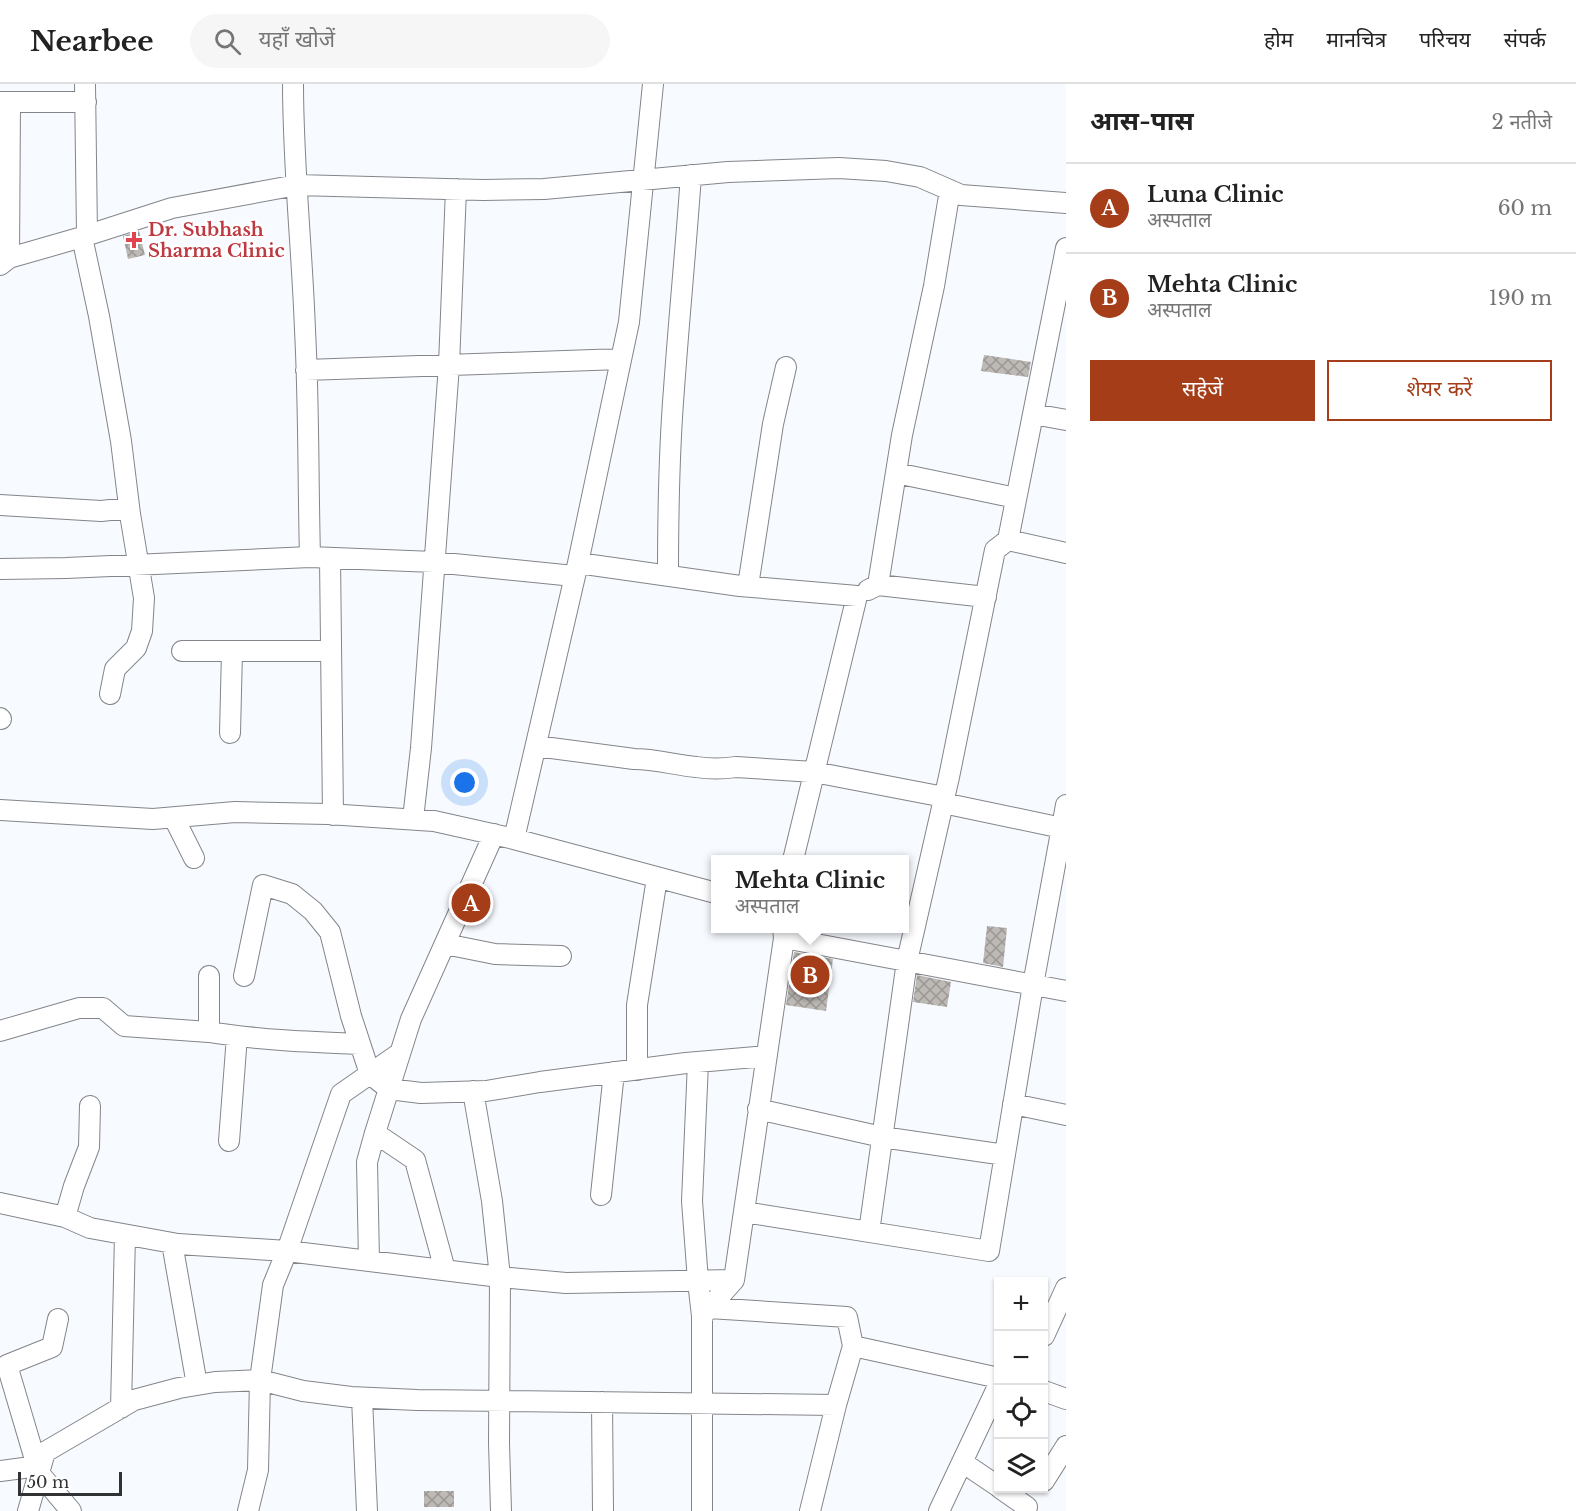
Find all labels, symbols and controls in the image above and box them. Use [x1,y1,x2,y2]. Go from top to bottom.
search box [190,14,610,68]
text: Nearbee [30,24,154,59]
icon: search [211,25,244,58]
text: यहाँ खोजें [259,26,335,53]
text: होम [1264,27,1293,53]
text: मानचित्र [1326,27,1386,53]
text: परिचय [1419,27,1471,53]
text: संपर्क [1504,27,1546,53]
text: आस-पास [1090,105,1194,137]
text: 2 नतीजे [1491,110,1552,134]
text: Luna Clinic [1147,181,1284,208]
text: A [1101,196,1118,220]
text: 60 m [1498,196,1552,220]
text: अस्पताल [1147,208,1212,232]
place label: Dr. Subhash Sharma Clinic [148,219,285,262]
marker: Dr. Subhash Sharma Clinic [125,231,143,249]
text: Mehta Clinic [1147,271,1297,298]
text: B [1102,286,1117,310]
text: 190 m [1489,286,1552,310]
text: अस्पताल [1147,298,1212,322]
button: सहेजें [1090,360,1315,421]
button: शेयर करें [1327,360,1552,421]
your location [450,768,479,797]
popup [711,855,909,933]
text: Mehta Clinic [735,867,885,894]
pin: A [452,880,490,926]
text: अस्पताल [735,894,799,918]
pin: B [790,952,830,998]
map controls [994,1277,1048,1493]
button: + [994,1277,1048,1331]
button: − [994,1331,1048,1385]
button: locate [994,1385,1048,1439]
button: layers [994,1439,1048,1493]
scale bar [18,1469,122,1496]
text: 50 m [27,1472,69,1492]

